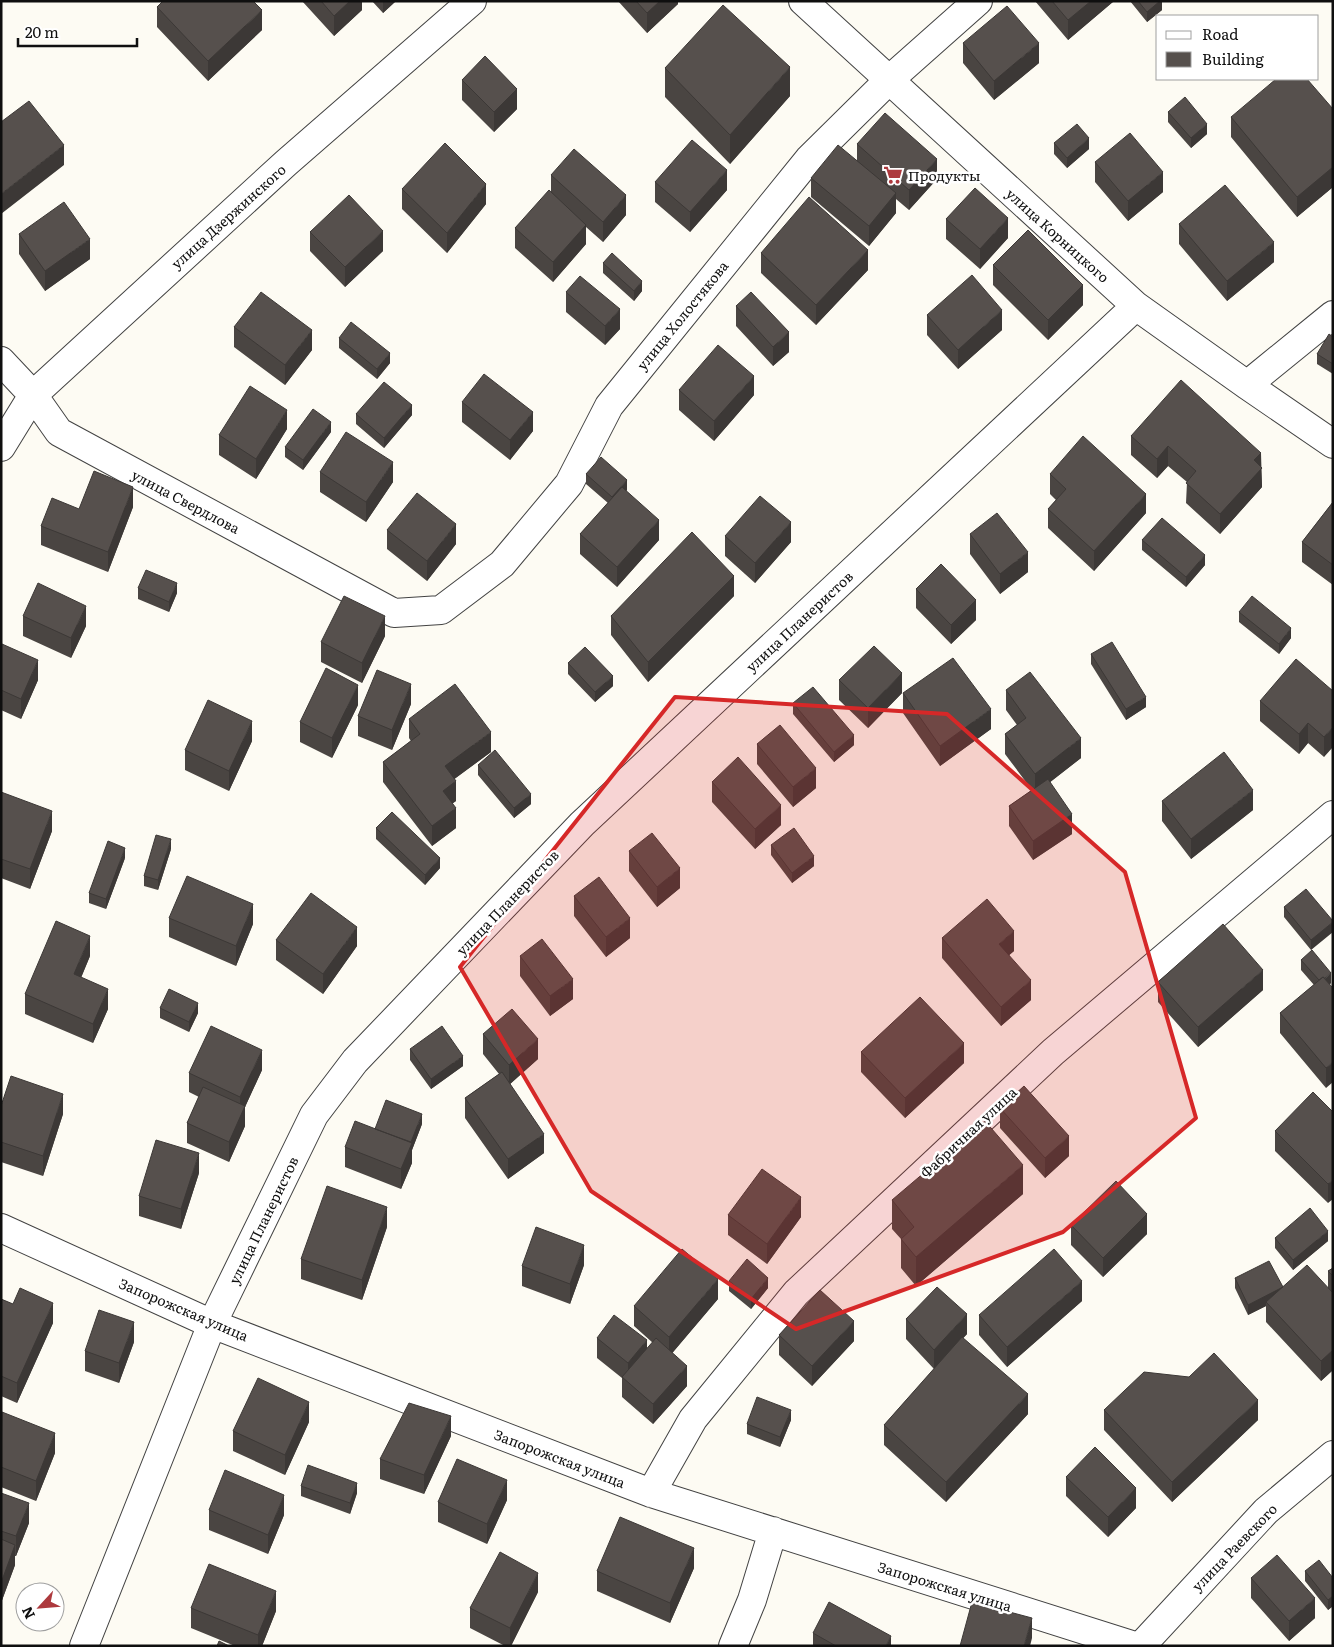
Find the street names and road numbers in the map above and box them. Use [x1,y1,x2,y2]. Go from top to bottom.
street label: улица Дзержинского [166,159,290,273]
street label: улица Корницкого [1002,183,1114,287]
street label: улица Холостякова [632,256,733,374]
street label: улица Свердлова [128,464,244,538]
street label: улица Планеристов [741,566,857,676]
street label: улица Планеристов [451,845,563,959]
street label: Фабричная улица [915,1082,1021,1182]
street label: улица Планеристов [223,1153,303,1287]
street label: Запорожская улица [116,1273,252,1346]
street label: Запорожская улица [492,1424,629,1492]
street label: улица Раевского [1187,1499,1281,1595]
street label: Запорожская улица [876,1556,1015,1616]

